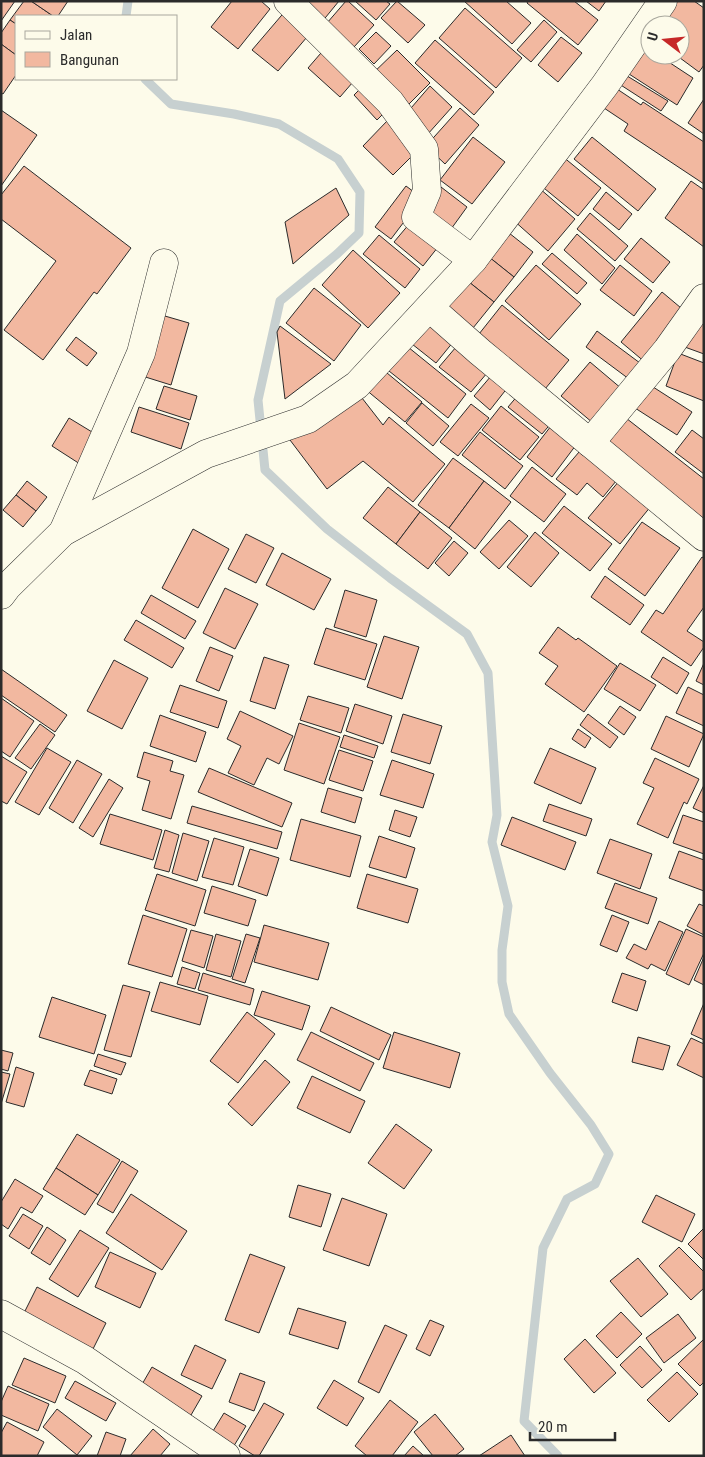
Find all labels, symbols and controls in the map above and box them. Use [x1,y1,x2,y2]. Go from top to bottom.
legend [15,15,178,80]
north arrow [640,15,690,65]
text: Jalan [60,26,92,44]
text: U [644,30,661,42]
text: Bangunan [60,51,119,69]
scale bar [530,1410,615,1442]
text: 20 m [538,1418,568,1436]

